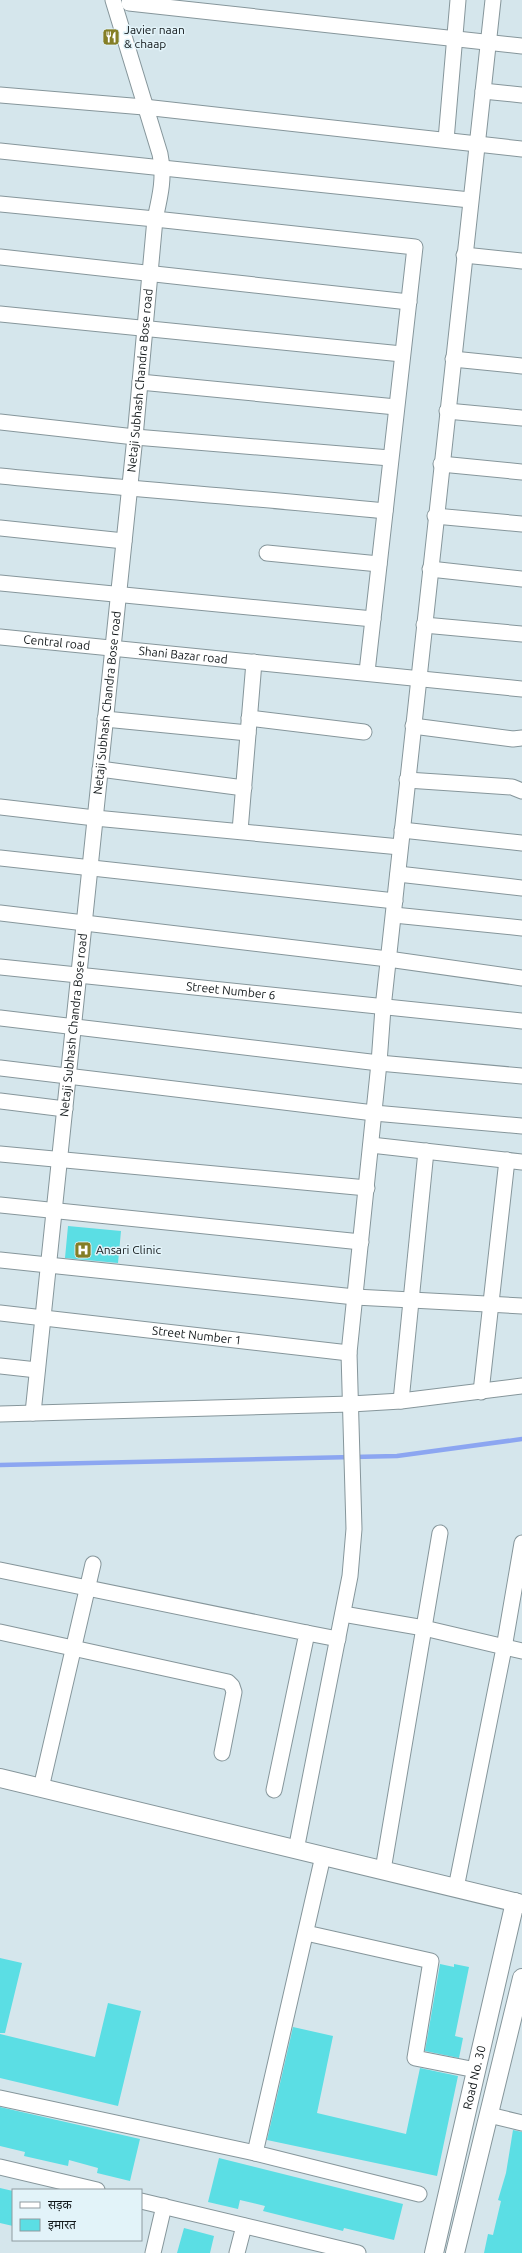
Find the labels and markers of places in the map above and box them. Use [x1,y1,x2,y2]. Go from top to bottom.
place label: Javier naan & chaap [124,23,185,50]
restaurant icon: Javier naan & chaap [101,27,121,47]
hospital icon: Ansari Clinic [73,1240,93,1260]
place label: Ansari Clinic [96,1243,161,1256]

